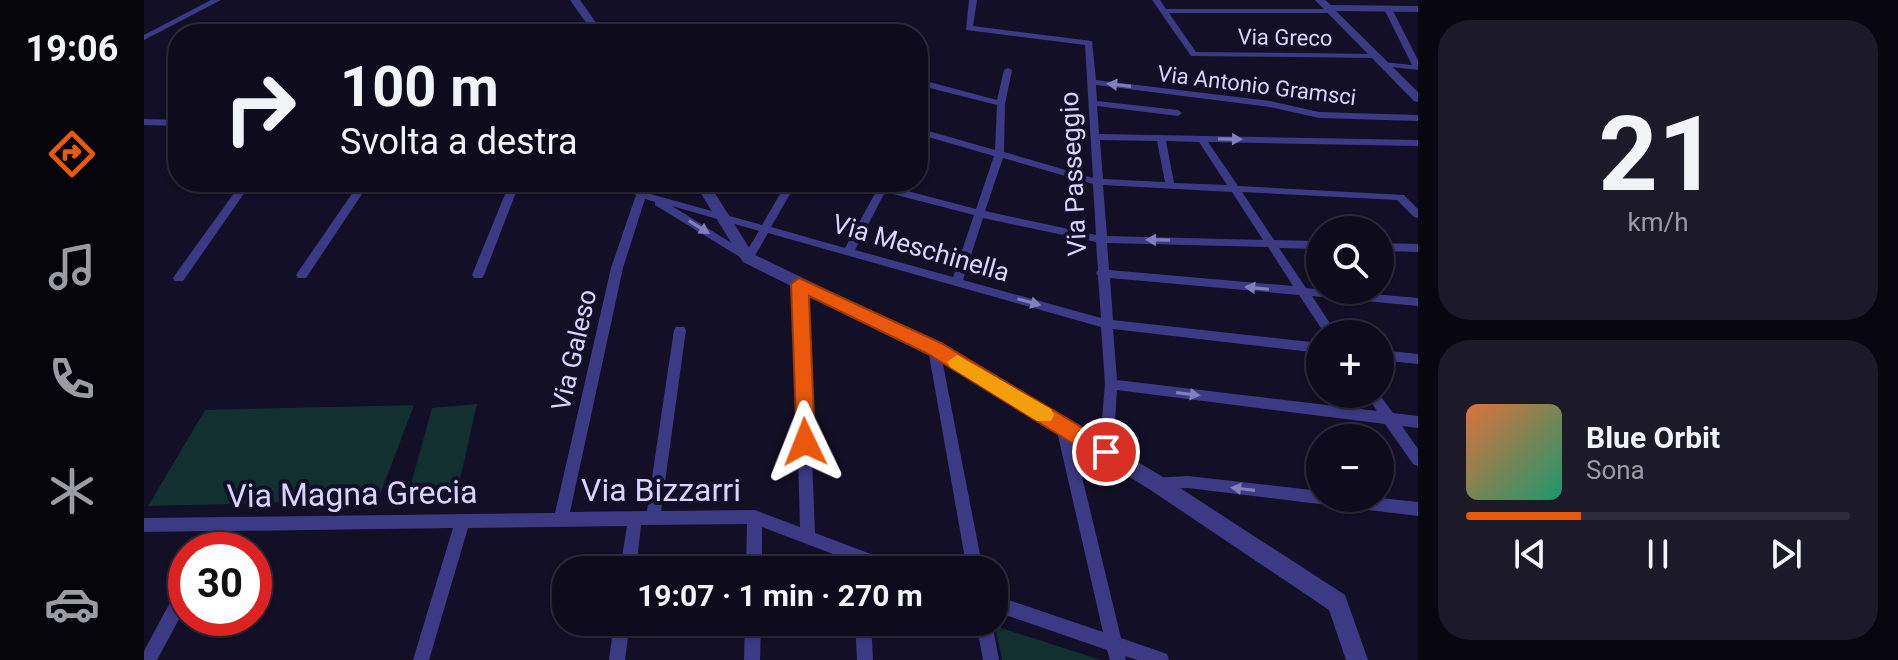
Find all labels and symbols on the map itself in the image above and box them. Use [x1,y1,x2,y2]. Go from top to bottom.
street label: Via Greco [1237,24,1333,51]
street label: Via Antonio Gramsci [1156,61,1358,110]
one-way arrow [1106,78,1131,91]
street label: Via Passeggio [1054,91,1092,257]
one-way arrow [1218,132,1243,145]
street label: Via Meschinella [829,208,1013,288]
one-way arrow [688,220,710,234]
one-way arrow [1145,234,1170,247]
one-way arrow [1244,282,1269,295]
street label: Via Galeso [545,286,603,414]
one-way arrow [1018,296,1042,309]
one-way arrow [1176,388,1201,401]
position arrow [763,400,847,484]
pin [1072,418,1140,486]
street label: Via Bizzarri [581,471,741,509]
street label: Via Magna Grecia [226,473,478,515]
one-way arrow [1230,482,1255,495]
speed limit sign: 30 [168,532,272,636]

